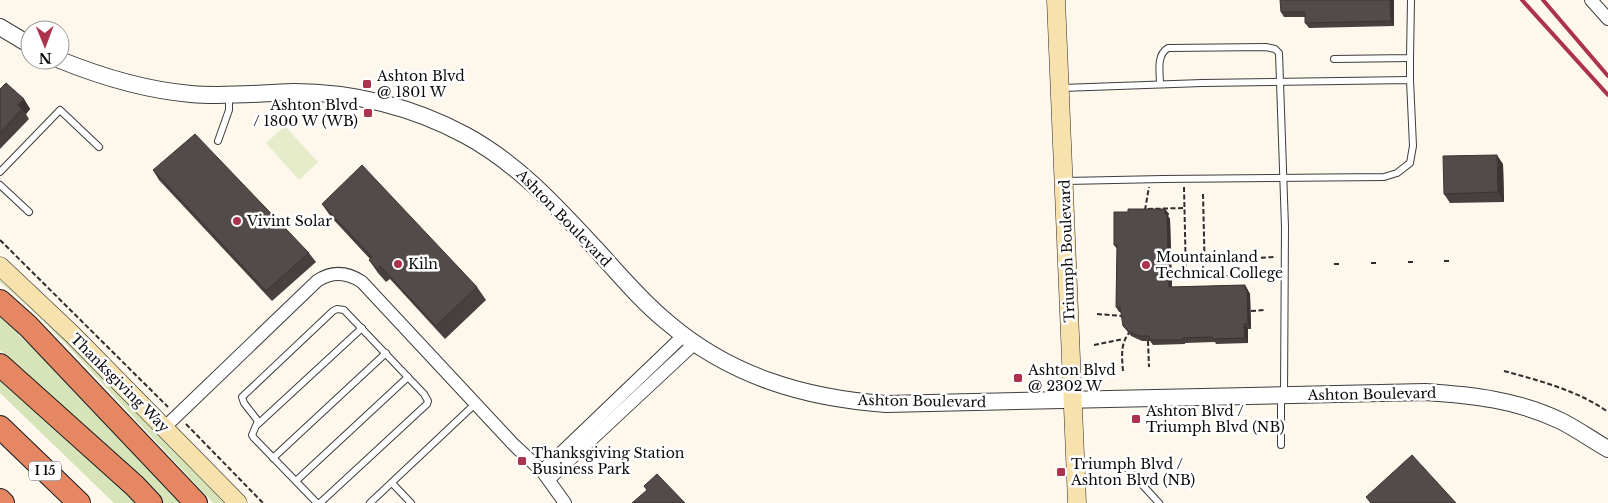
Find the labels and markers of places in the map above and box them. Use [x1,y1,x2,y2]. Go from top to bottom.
place label: Ashton Blvd @ 1801 W [376,67,465,101]
marker: Ashton Blvd @ 1801 W [361,78,373,90]
place label: Ashton Blvd / 1800 W (WB) [253,96,359,130]
marker: Ashton Blvd / 1800 W (WB) [362,107,374,119]
place label: Vivint Solar [246,212,332,230]
marker: Vivint Solar [231,215,243,227]
place label: Mountainland Technical College [1156,248,1283,282]
place label: Kiln [408,255,438,273]
marker: Kiln [392,258,404,270]
marker: Mountainland Technical College [1140,259,1152,271]
place label: Ashton Blvd @ 2302 W [1027,361,1116,395]
marker: Ashton Blvd @ 2302 W [1012,372,1024,384]
place label: Ashton Blvd / Triumph Blvd (NB) [1145,402,1285,436]
marker: Ashton Blvd / Triumph Blvd (NB) [1130,413,1142,425]
place label: Thanksgiving Station Business Park [532,444,685,478]
marker: Thanksgiving Station Business Park [516,455,528,467]
place label: Triumph Blvd / Ashton Blvd (NB) [1070,455,1195,489]
marker: Triumph Blvd / Ashton Blvd (NB) [1055,466,1067,478]

